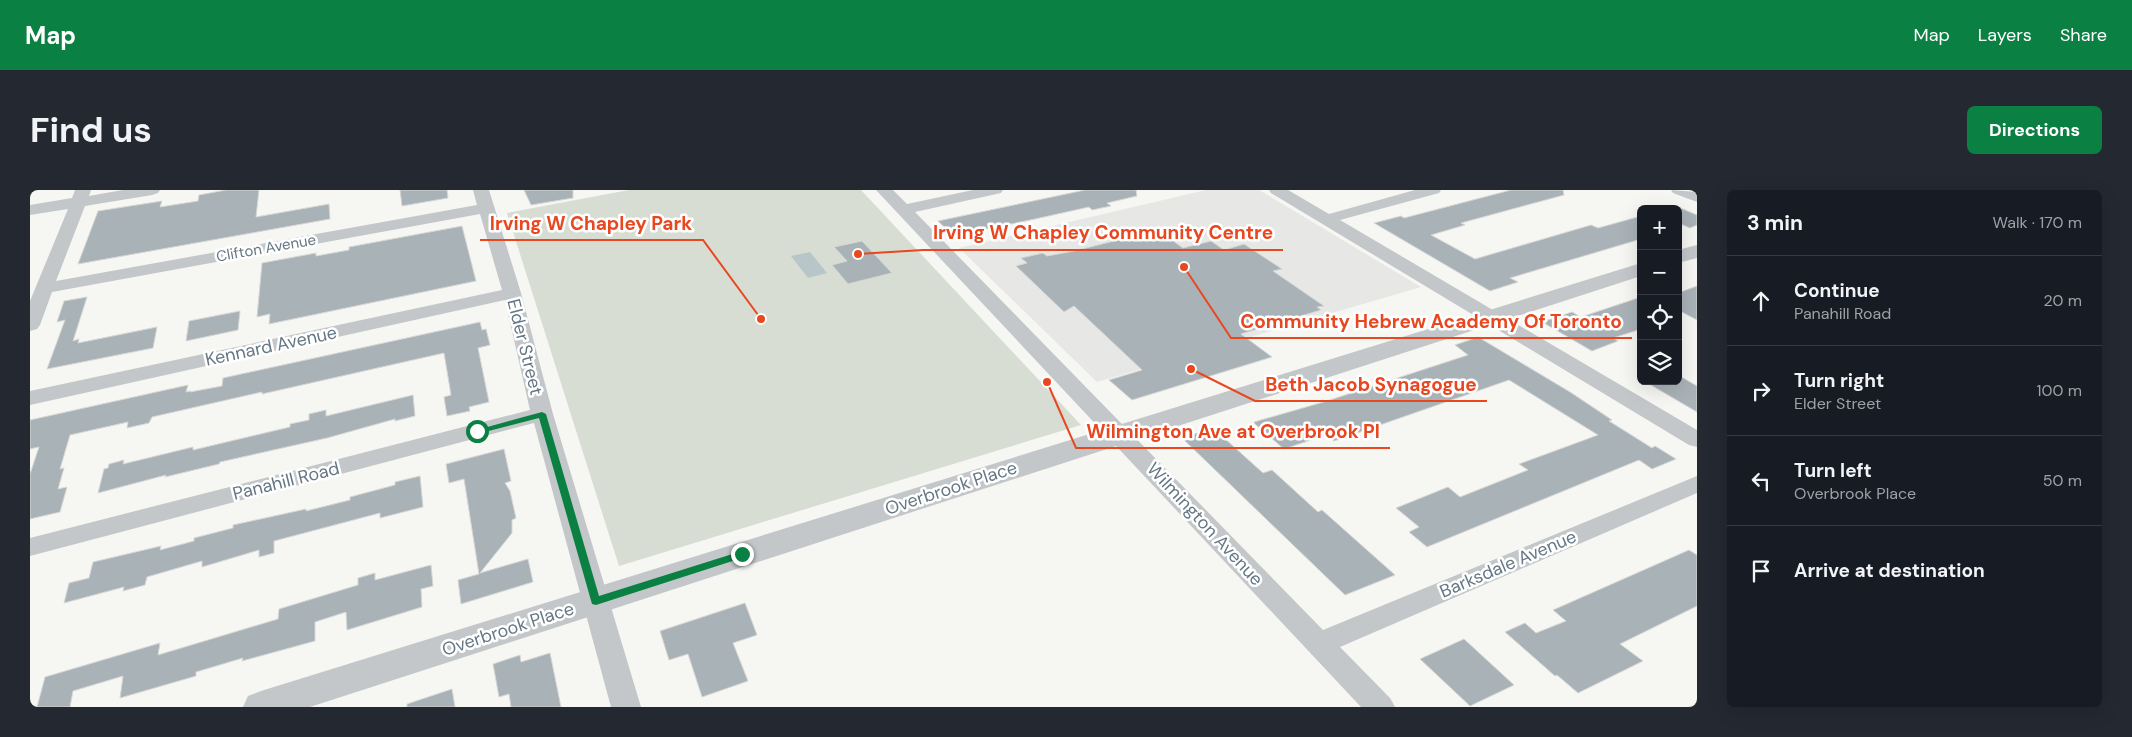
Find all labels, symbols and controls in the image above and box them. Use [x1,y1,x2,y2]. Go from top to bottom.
text: Map [25,20,76,51]
text: Map [1914,23,1950,47]
text: Layers [1978,23,2032,47]
text: Share [2060,23,2107,47]
button: Directions [1967,106,2102,154]
text: Find us [30,107,152,153]
map controls [1637,205,1682,385]
button: + [1637,205,1682,250]
callout: Irving W Chapley Park [480,206,703,240]
text: 3 min [1747,209,1803,237]
text: Irving W Chapley Park [490,211,692,236]
text: Walk · 170 m [1993,212,2082,233]
callout: Irving W Chapley Community Centre [923,216,1283,250]
text: Irving W Chapley Community Centre [933,220,1273,245]
street label: Clifton Avenue [215,229,317,267]
button: − [1637,250,1682,295]
text: Continue [1794,278,1880,303]
icon: ahead [1747,287,1775,315]
text: 20 m [2043,290,2082,311]
button: locate [1637,295,1682,340]
street label: Elder Street [501,296,549,398]
text: Panahill Road [1794,303,1891,324]
callout: Community Hebrew Academy Of Toronto [1231,304,1632,338]
text: Community Hebrew Academy Of Toronto [1240,309,1622,334]
street label: Kennard Avenue [203,320,339,372]
button: layers [1637,340,1682,385]
callout: Beth Jacob Synagogue [1255,367,1487,401]
text: Turn right [1794,368,1884,393]
text: Beth Jacob Synagogue [1265,372,1477,397]
icon: right [1747,377,1775,405]
text: 100 m [2037,380,2082,401]
text: Elder Street [1794,393,1881,414]
callout: Wilmington Ave at Overbrook Pl [1076,414,1390,448]
text: Wilmington Ave at Overbrook Pl [1086,419,1380,444]
route start [466,420,489,443]
street label: Overbrook Place [882,455,1020,521]
street label: Panahill Road [230,456,342,506]
street label: Wilmington Avenue [1142,457,1268,591]
text: Turn left [1794,458,1872,483]
icon: left [1747,467,1775,495]
text: 50 m [2043,470,2082,491]
text: Overbrook Place [1794,483,1916,504]
street label: Barksdale Avenue [1436,524,1580,604]
route end [731,543,754,566]
icon: arrive [1747,557,1775,585]
text: Arrive at destination [1794,558,1985,583]
street label: Overbrook Place [439,596,577,662]

